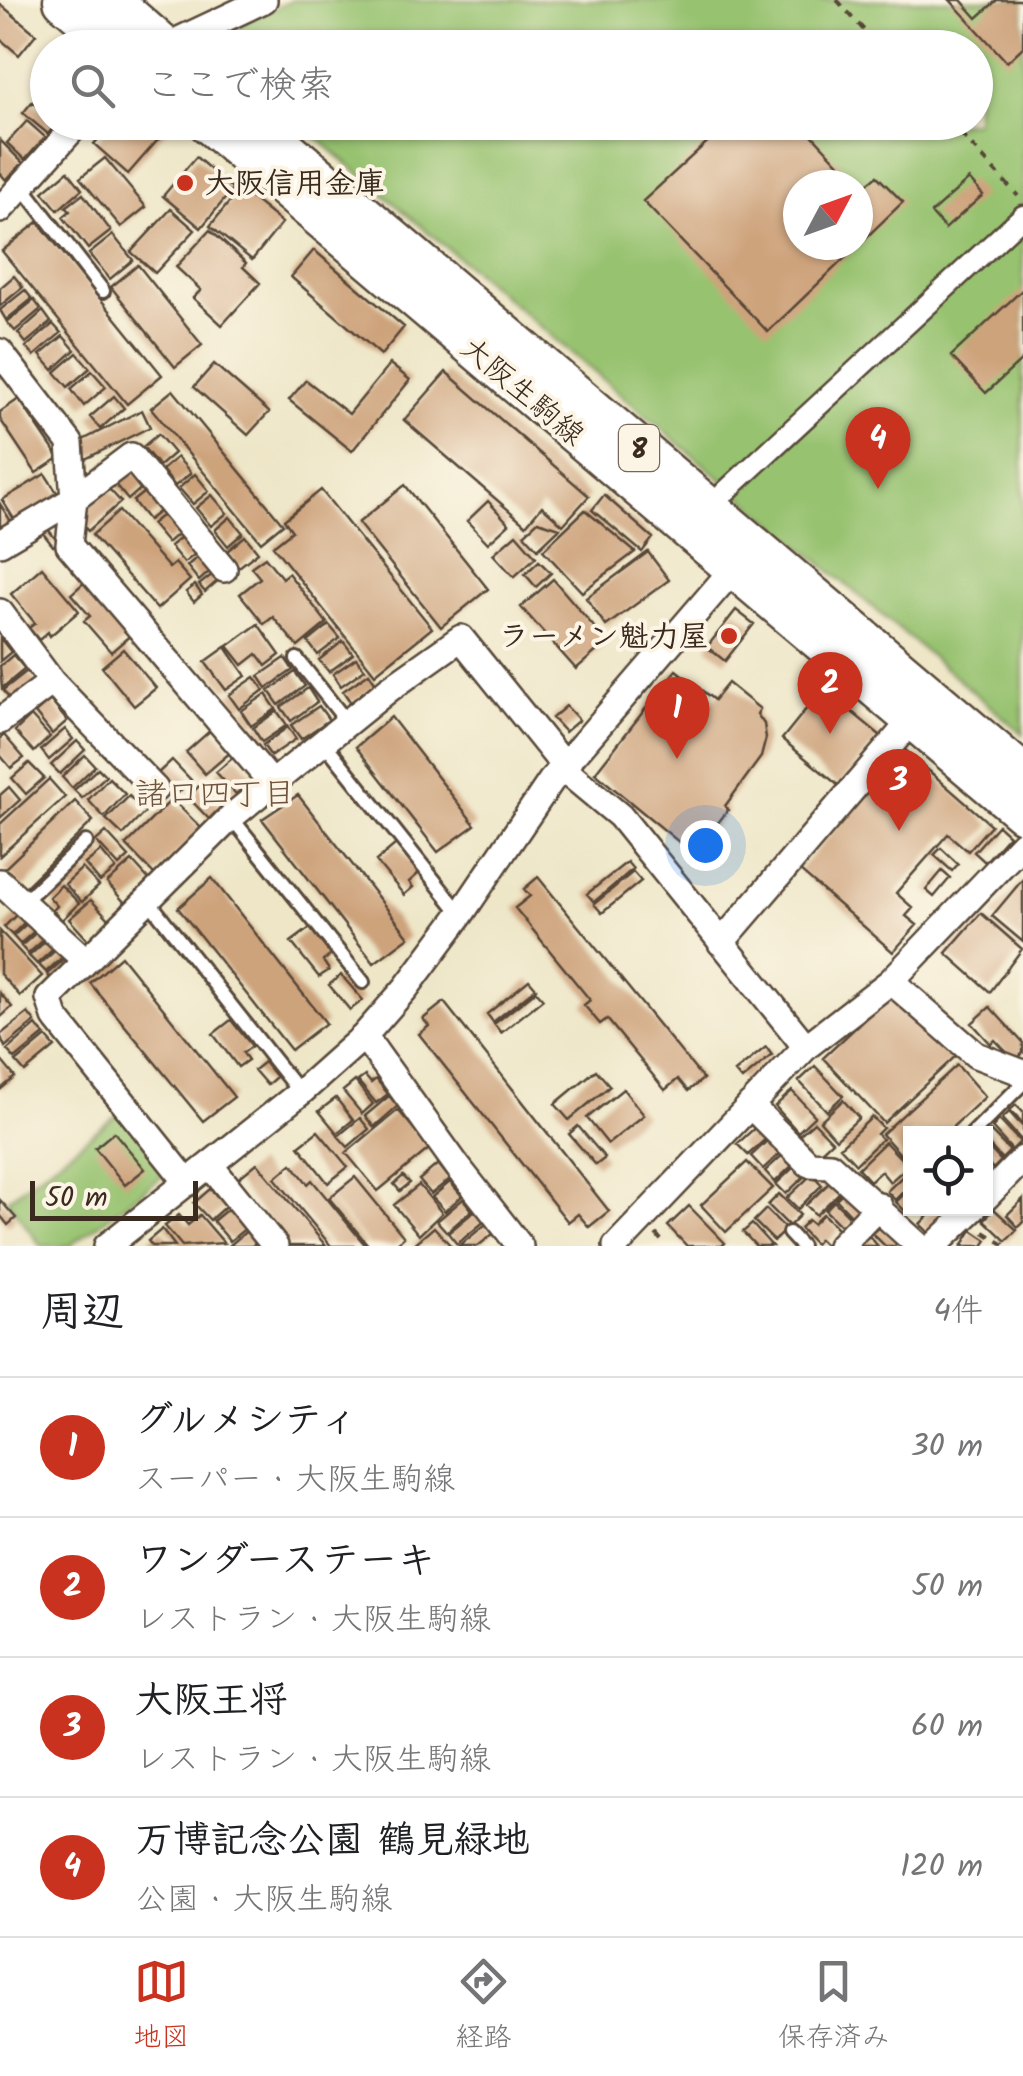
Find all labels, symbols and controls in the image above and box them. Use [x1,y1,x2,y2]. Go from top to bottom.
search box [30,30,993,140]
text: ここで検索 [145,57,335,117]
icon: search [65,58,120,113]
place label: 大阪信用金庫 [205,161,385,209]
north arrow [783,170,873,260]
marker: 大阪信用金庫 [174,172,196,194]
street label: 大阪生駒線 [449,326,595,459]
pin: 4 [846,406,910,489]
road number: 8 [619,425,659,471]
place label: ラーメン魁力屋 [499,614,709,662]
marker: ラーメン魁力屋 [718,625,740,647]
pin: 2 [798,652,862,734]
pin: 1 [644,676,710,759]
pin: 3 [866,748,932,831]
district label: 諸口四丁目 [135,770,295,821]
your location [680,820,731,871]
map controls [903,1126,993,1216]
button: locate [903,1126,993,1216]
scale bar [30,1176,198,1220]
text: 50 m [45,1176,108,1221]
text: 周辺 [40,1280,124,1347]
text: 4件 [933,1287,983,1338]
text: グルメシティ [135,1392,358,1452]
text: 1 [68,1422,77,1473]
text: 30 m [910,1422,983,1473]
text: スーパー · 大阪生駒線 [135,1455,455,1506]
text: ワンダーステーキ [135,1532,435,1592]
text: 2 [63,1562,82,1613]
text: 50 m [912,1562,983,1613]
text: レストラン · 大阪生駒線 [135,1595,491,1646]
text: 大阪王将 [135,1672,287,1732]
text: 3 [64,1702,81,1753]
text: 60 m [911,1702,983,1753]
text: レストラン · 大阪生駒線 [135,1735,491,1786]
text: 万博記念公園 鶴見緑地 [135,1812,530,1872]
text: 4 [64,1842,81,1893]
text: 120 m [900,1842,983,1893]
text: 公園 · 大阪生駒線 [135,1875,392,1926]
tab: 地図 [133,1954,189,2061]
tab: 経路 [455,1954,512,2061]
tab: 保存済み [778,1954,890,2061]

